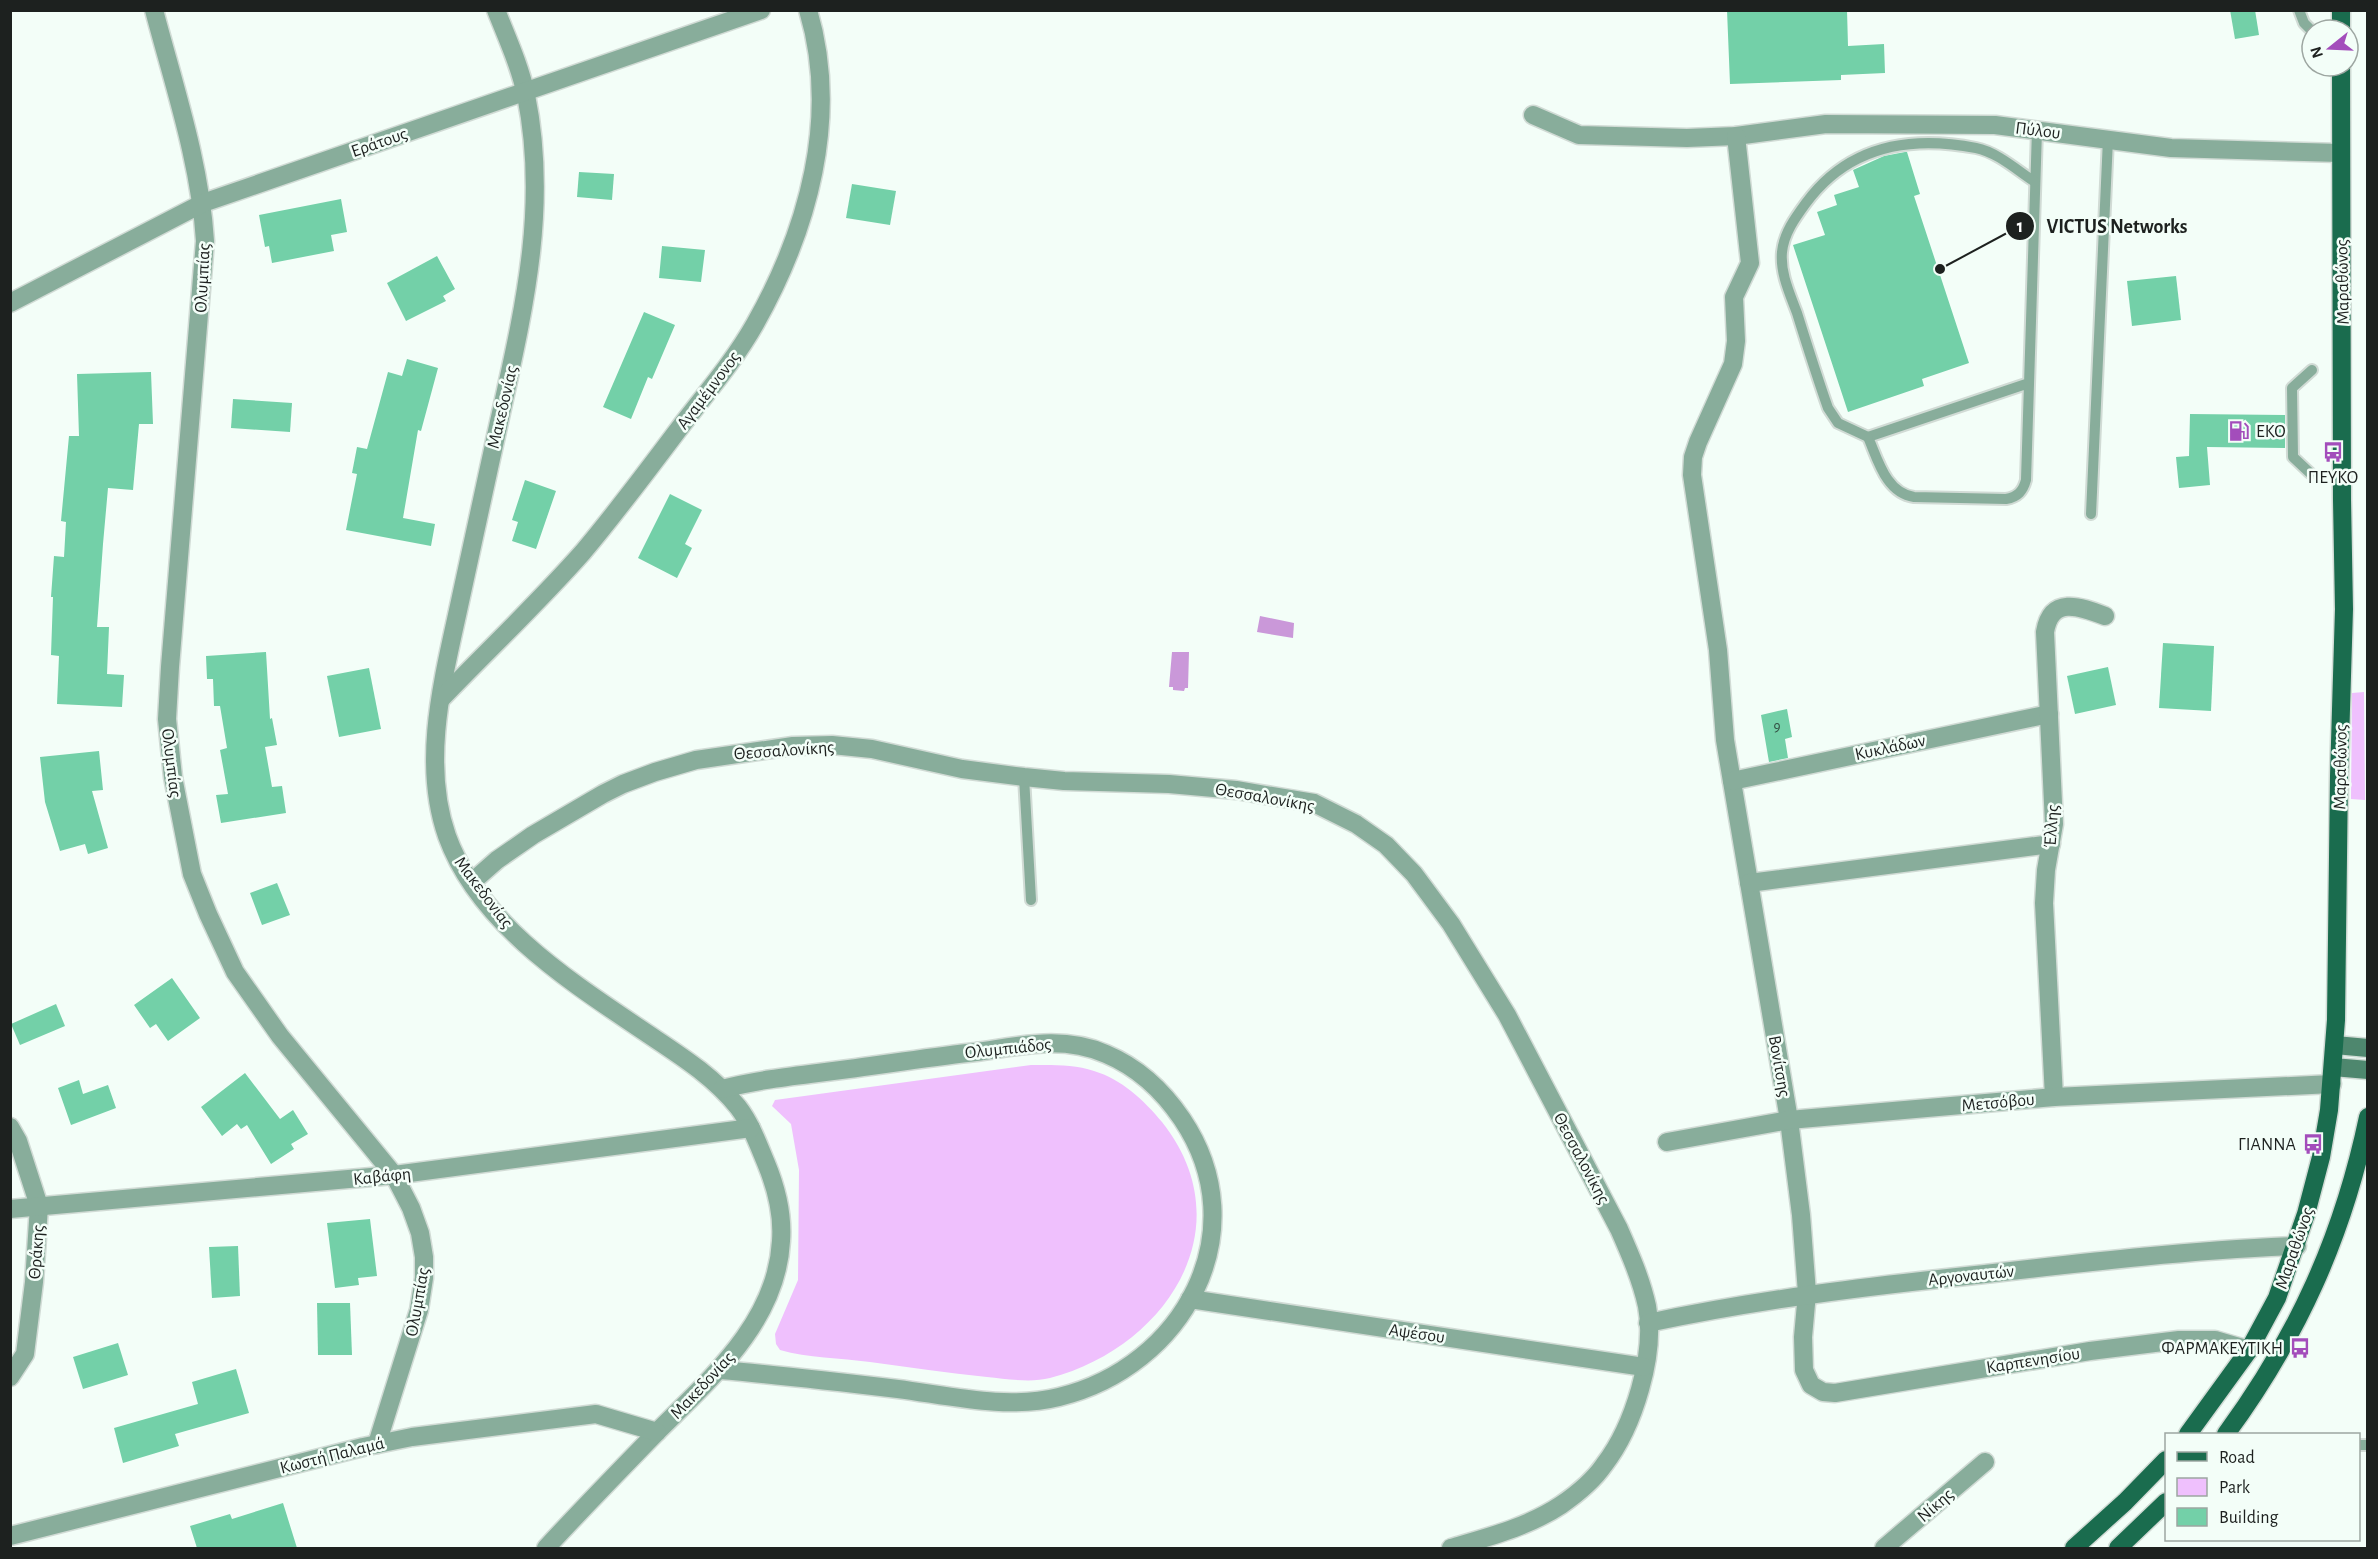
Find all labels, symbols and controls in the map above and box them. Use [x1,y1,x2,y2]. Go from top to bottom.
north arrow [2300,18,2360,78]
text: N [2307,45,2326,60]
street label: Πύλου [2014,119,2062,143]
street label: Εράτους [349,125,410,161]
callout: VICTUS Networks [2005,207,2200,245]
text: VICTUS Networks [2046,217,2188,237]
text: 1 [2017,218,2023,236]
street label: Μαραθώνος [2333,239,2353,325]
street label: Ολυμπίας [191,243,214,313]
street label: Αγαμέμνονος [674,348,744,433]
street label: Μακεδονίας [484,364,521,450]
fuel station icon: EKO [2227,419,2251,443]
place label: EKO [2256,423,2286,441]
bus stop icon: ΠΕΥΚΟ [2321,440,2345,464]
place label: ΠΕΥΚΟ [2308,469,2358,487]
house number: 9 [1773,719,1781,734]
street label: Μαραθώνος [2331,724,2351,810]
street label: Ολυμπίας [158,727,185,799]
street label: Κυκλάδων [1853,732,1928,764]
street label: Θεσσαλονίκης [733,738,835,763]
street label: Θεσσαλονίκης [1214,779,1316,816]
street label: Έλλης [2042,804,2062,848]
street label: Μακεδονίας [451,853,517,932]
street label: Βονίτσης [1765,1034,1794,1098]
street label: Ολυμπιάδος [964,1036,1052,1062]
street label: Μετσόβου [1961,1091,2036,1115]
street label: Θεσσαλονίκης [1550,1109,1614,1207]
bus stop icon: ΓΙΑΝΝΑ [2301,1132,2325,1156]
place label: ΓΙΑΝΝΑ [2238,1136,2297,1154]
street label: Καβάφη [352,1165,412,1189]
street label: Μαραθώνος [2273,1205,2317,1292]
street label: Θράκης [26,1224,48,1280]
street label: Αργοναυτών [1927,1262,2015,1289]
street label: Ολυμπίας [402,1266,433,1338]
street label: Αψέσου [1388,1321,1446,1347]
bus stop icon: ΦΑΡΜΑΚΕΥΤΙΚΗ [2288,1336,2312,1360]
place label: ΦΑΡΜΑΚΕΥΤΙΚΗ [2161,1340,2283,1358]
street label: Καρπενησίου [1985,1344,2081,1377]
street label: Μακεδονίας [667,1348,738,1423]
legend [2165,1433,2360,1541]
street label: Κωστή Παλαμά [278,1434,386,1478]
text: Road [2219,1449,2255,1467]
text: Park [2219,1479,2251,1497]
street label: Νίκης [1914,1485,1957,1526]
text: Building [2219,1509,2279,1527]

